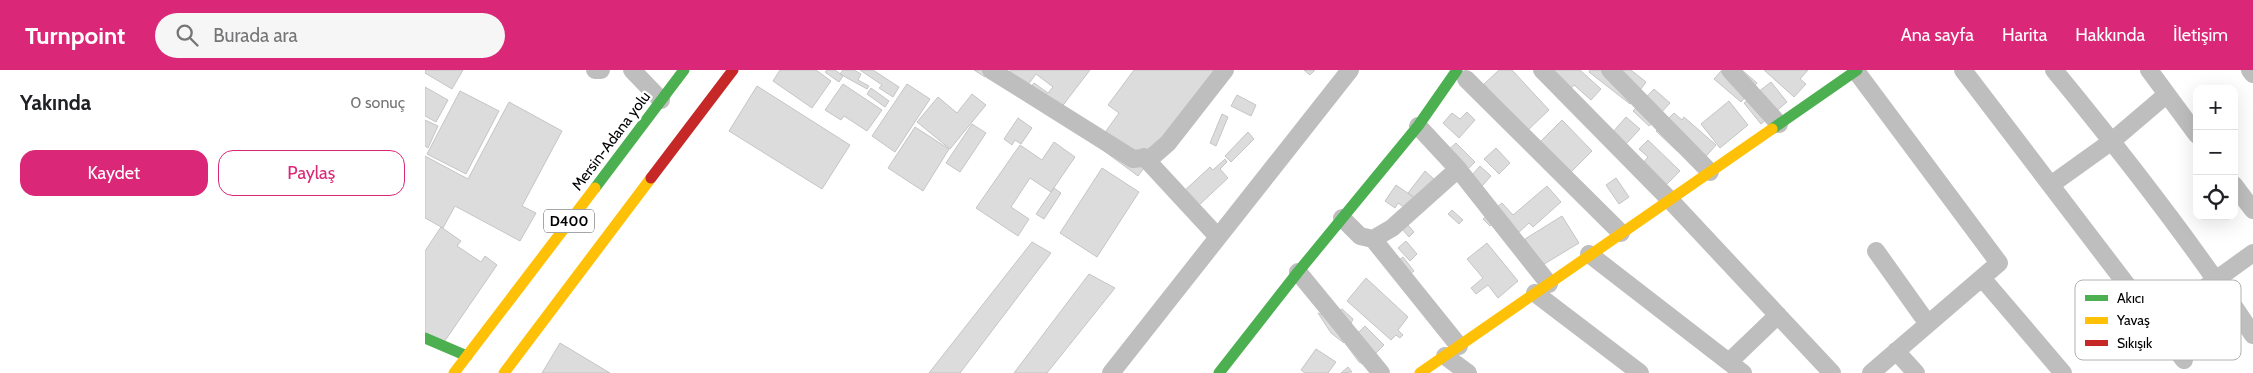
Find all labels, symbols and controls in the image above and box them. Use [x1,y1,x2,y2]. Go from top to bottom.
search box [155,13,505,58]
text: Turnpoint [25,21,125,50]
icon: search [173,21,201,49]
text: Burada ara [213,24,298,47]
text: Ana sayfa [1901,24,1974,46]
text: Harita [2002,24,2047,46]
text: Hakkında [2075,24,2145,46]
text: İletişim [2173,24,2228,46]
map controls [2193,85,2238,220]
button: + [2193,85,2238,130]
street label: Mersin-Adana yolu [568,88,654,194]
text: Yakında [20,90,91,115]
text: 0 sonuç [350,93,405,112]
button: − [2193,130,2238,175]
button: Kaydet [20,150,208,196]
button: Paylaş [218,150,405,196]
button: locate [2193,175,2238,220]
road number: D400 [544,210,594,232]
legend [2075,280,2241,360]
text: Akıcı [2117,289,2144,307]
text: Yavaş [2116,311,2150,329]
text: Sıkışık [2117,334,2153,352]

